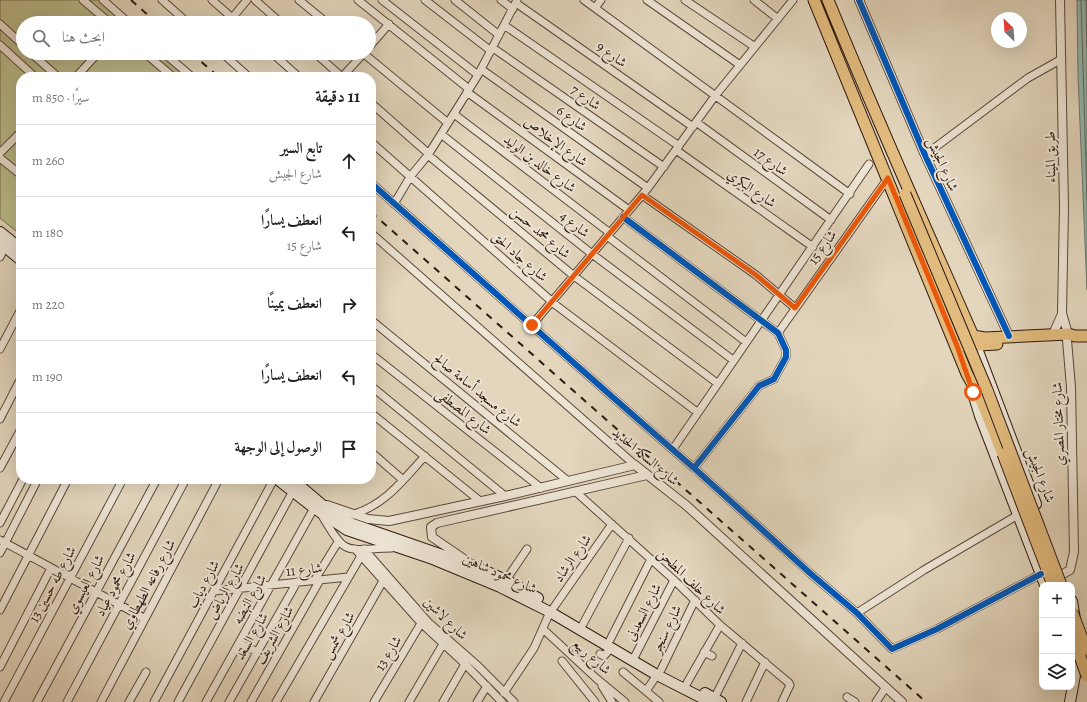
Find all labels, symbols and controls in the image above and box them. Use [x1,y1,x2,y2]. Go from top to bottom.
north arrow [991,12,1027,48]
search box [16,16,376,60]
icon: search [30,27,52,49]
text: ابحث هنا [62,27,105,47]
street label: شارع 9 [591,37,631,73]
street label: شارع 7 [566,80,605,116]
text: 11 دقيقة [315,85,360,108]
text: سيرًا · 850 m [32,89,89,106]
street label: شارع 6 [551,101,591,138]
street label: شارع الإخلاص [519,112,591,173]
street label: شارع خالد بن الوليد [498,130,580,199]
street label: طريق الميناء [1041,131,1060,183]
street label: شارع الجيش [920,134,963,195]
text: تابع السير [280,138,322,158]
street label: شارع 17 [749,143,792,182]
icon: ahead [338,150,360,172]
text: 260 m [32,152,65,169]
text: شارع الجيش [269,165,322,182]
street label: شارع البكري [722,165,780,214]
street label: شارع محمد حسن [506,202,575,264]
street label: شارع 4 [554,207,594,244]
text: انعطف يسارًا [261,210,322,230]
icon: left [338,222,360,244]
text: 180 m [32,224,63,241]
street label: شارع 15 [804,226,843,269]
street label: شارع جاد الحق [486,227,552,287]
text: شارع 15 [287,237,322,254]
text: انعطف يمينًا [267,293,322,313]
icon: right [338,294,360,316]
text: 220 m [32,296,65,313]
route end [523,316,541,334]
street label: شارع مسجد أسامة صالح [428,348,526,434]
text: انعطف يسارًا [261,365,322,385]
icon: left [338,366,360,388]
text: 190 m [32,368,63,385]
street label: شارع مختار المصري [1048,382,1071,466]
route start [964,383,982,401]
street label: شارع المصطفى [431,384,495,441]
street label: شارع السكة الحديد [607,423,683,492]
text: الوصول إلى الوجهة [235,437,322,457]
icon: arrive [338,438,360,460]
street label: شارع الجيش [1019,445,1060,506]
street label: شارع الرشاد [549,530,598,587]
street label: شارع رفاعه الطهطاوي [117,536,182,634]
street label: شارع طه حسين 13 [24,543,82,627]
street label: شارع خلف المطحن [652,544,730,620]
street label: شارع محمود عياد [90,548,142,621]
street label: شارع محمود شاهين [459,549,540,600]
street label: شارع العيسوي [62,551,111,618]
street label: شارع دياب [183,557,226,613]
street label: شارع 11 [285,558,324,583]
street label: شارع الرياض [202,560,250,624]
street label: شارع النهضه [228,571,273,629]
street label: شارع السعدنى [621,580,668,645]
map controls [1039,582,1075,690]
button: + [1039,582,1075,618]
street label: شارع لاشين [418,593,472,646]
street label: شارع سنجر [646,602,688,659]
street label: شارع الشريف [251,603,300,669]
street label: شارع شمس [317,608,361,664]
street label: شارع السعد [230,609,274,665]
button: − [1039,618,1075,654]
street label: شارع 13 [371,632,408,675]
street label: شارع ربيع [565,634,615,682]
button: layers [1039,654,1075,690]

